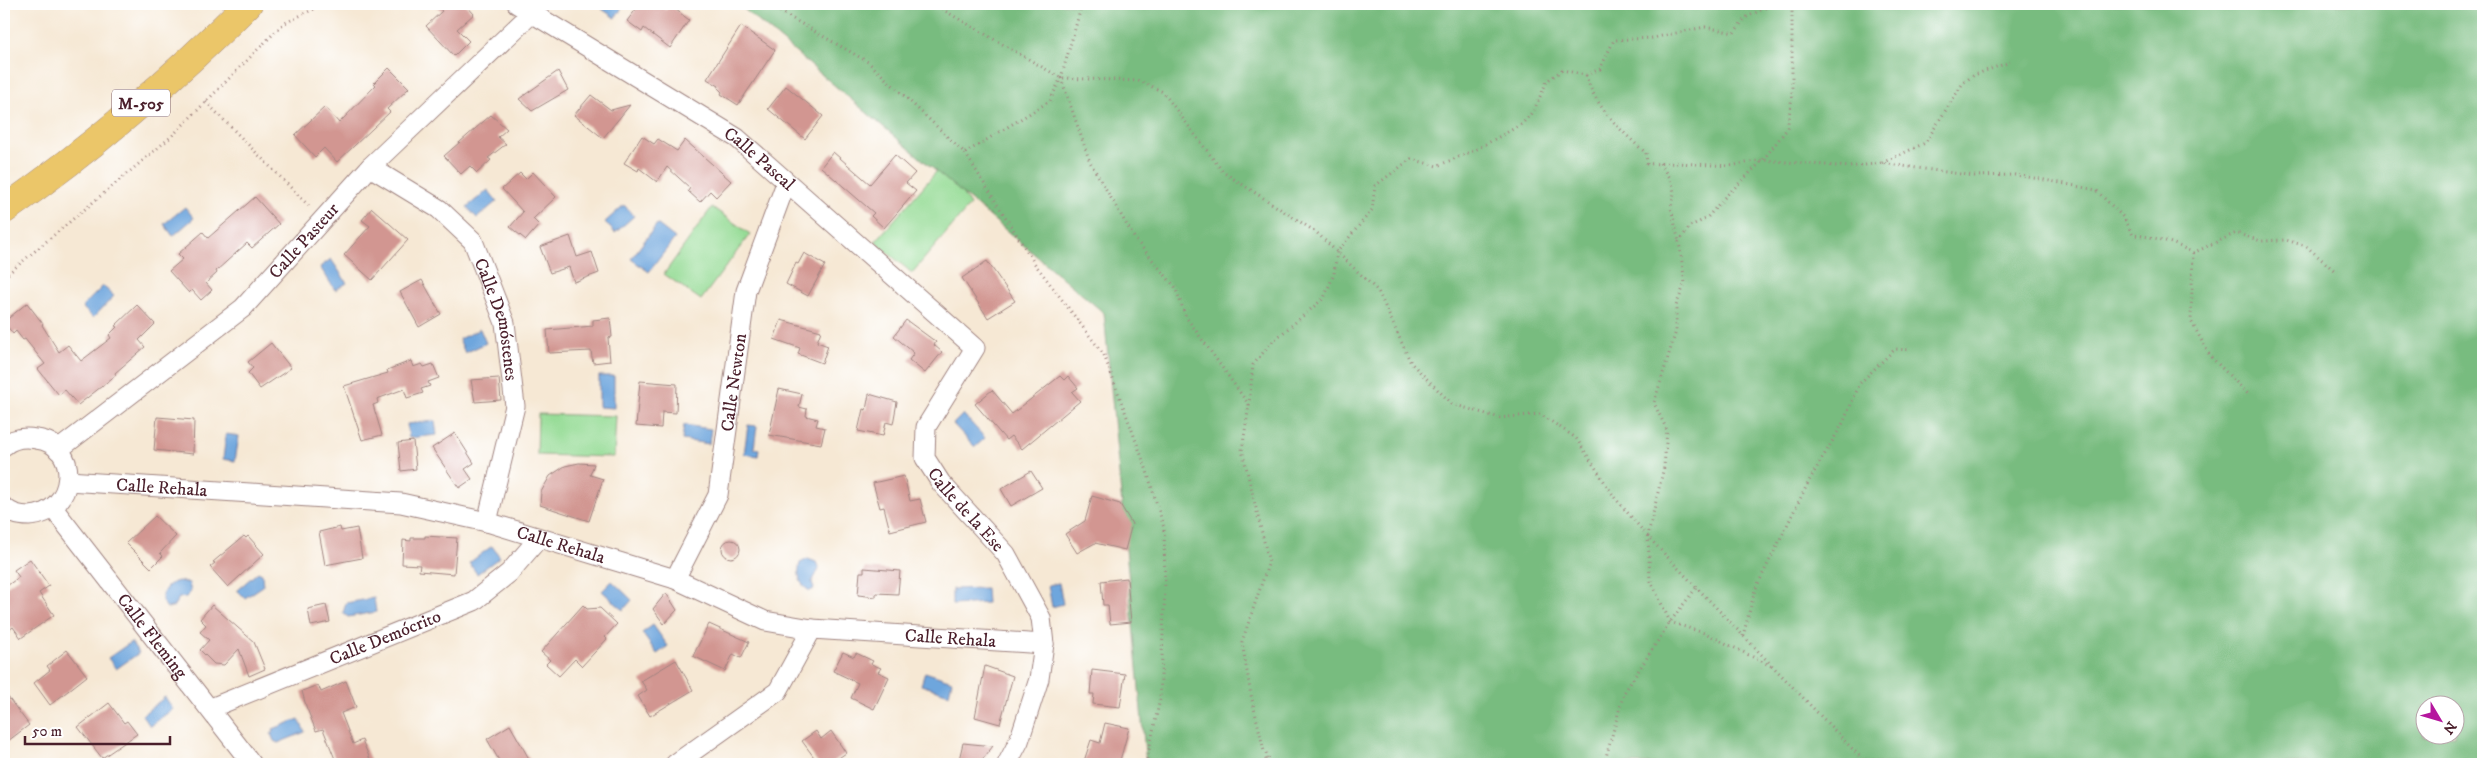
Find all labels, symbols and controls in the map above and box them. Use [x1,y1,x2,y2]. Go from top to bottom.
road number: M-505 [112,90,170,116]
street label: Calle Pascal [720,123,799,196]
street label: Calle Pasteur [265,199,344,284]
street label: Calle Demóstenes [469,255,522,382]
street label: Calle Newton [717,331,752,433]
street label: Calle de la Ese [922,464,1008,557]
street label: Calle Rehala [115,474,208,502]
street label: Calle Rehala [514,522,608,569]
street label: Calle Fleming [112,590,192,684]
street label: Calle Demócrito [327,605,445,671]
street label: Calle Rehala [904,625,997,653]
north arrow [2414,696,2464,746]
scale bar [25,713,170,745]
text: N [2439,717,2460,738]
text: 50 m [32,722,62,741]

